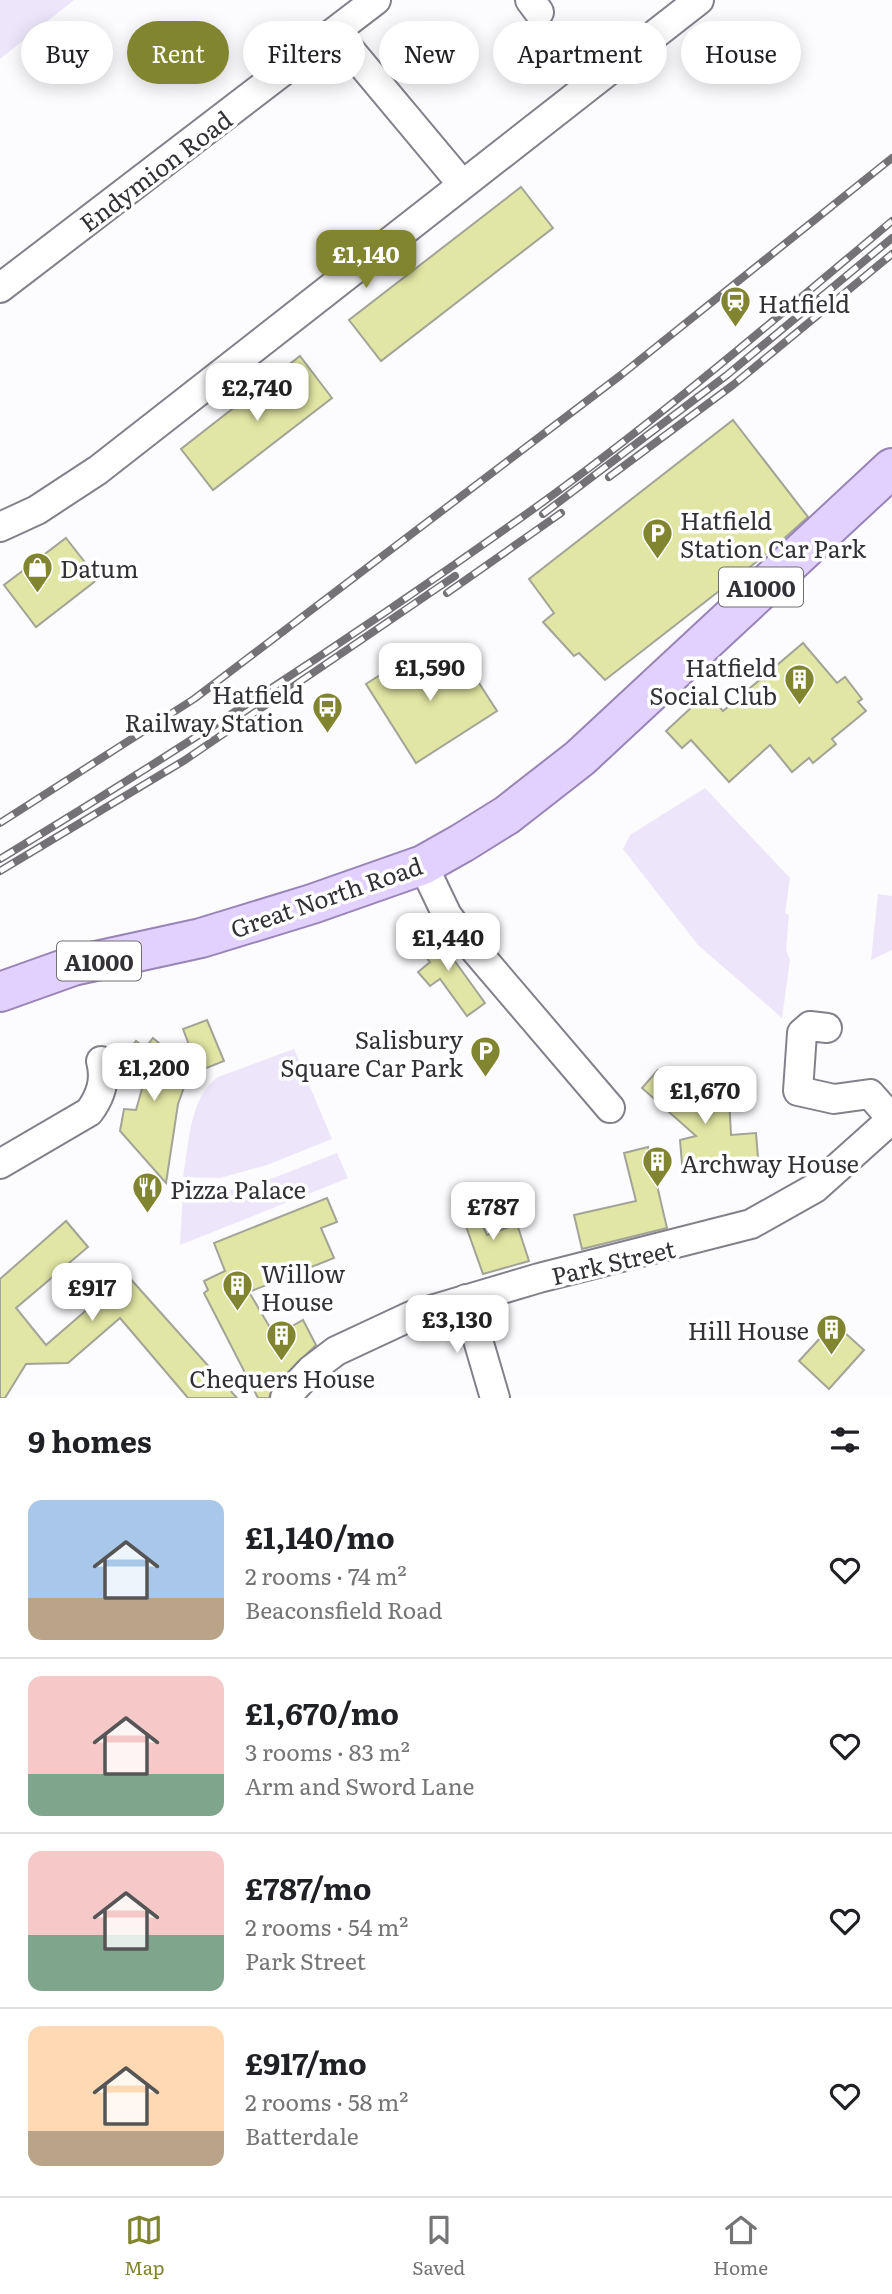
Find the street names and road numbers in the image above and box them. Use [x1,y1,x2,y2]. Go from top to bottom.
street label: Endymion Road [71,101,239,239]
road number: A1000 [719,568,803,607]
street label: Great North Road [225,847,427,945]
road number: A1000 [57,942,141,980]
street label: Park Street [548,1230,679,1292]

